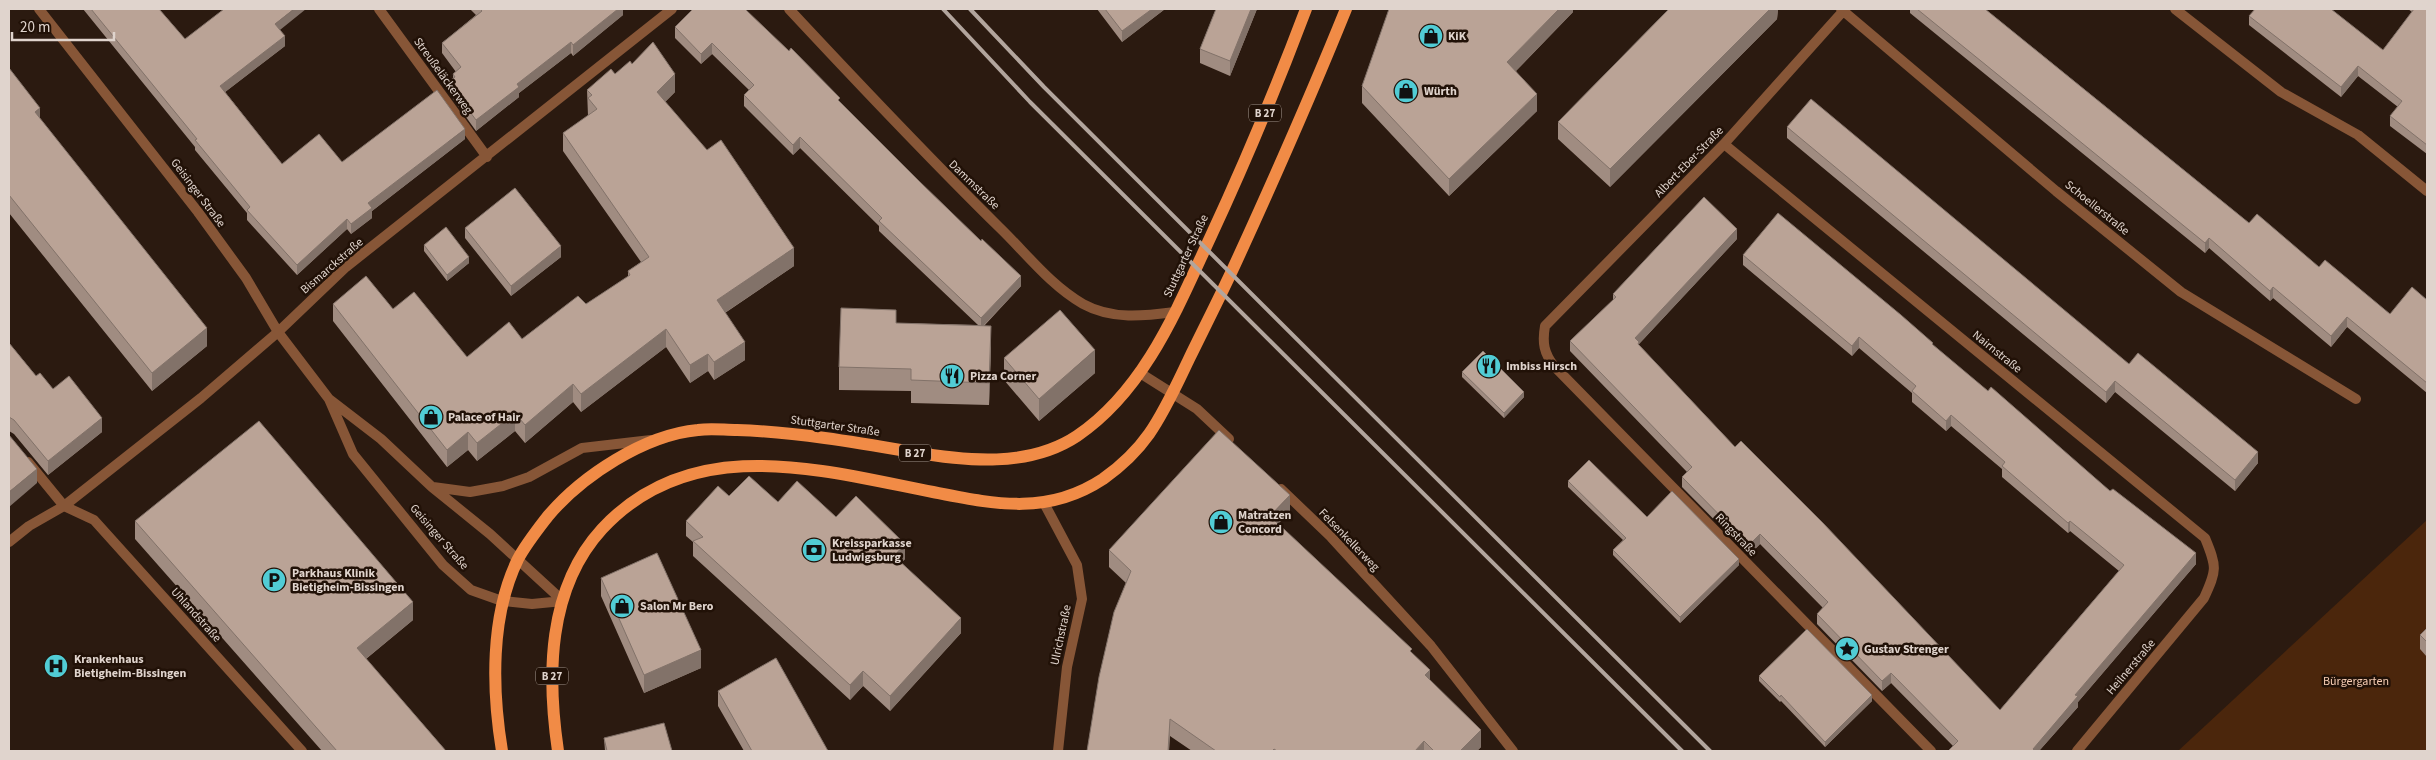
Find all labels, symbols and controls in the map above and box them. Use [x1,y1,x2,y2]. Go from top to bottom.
scale bar [12,10,115,42]
text: 20 m [20,17,50,38]
shop icon: KiK [1418,23,1444,49]
place label: KiK [1448,28,1467,45]
street label: Streußeläckerweg [409,34,477,118]
shop icon: Würth [1393,78,1419,104]
place label: Würth [1424,83,1457,100]
road number: B 27 [1249,105,1281,122]
street label: Albert-Eber-Straße [1651,123,1727,201]
street label: Geisinger Straße [166,155,230,231]
street label: Dammstraße [945,156,1003,214]
street label: Schoellerstraße [2061,177,2133,239]
street label: Stuttgarter Straße [1159,212,1213,300]
street label: Bismarckstraße [297,234,367,298]
street label: Nairnstraße [1969,327,2025,377]
restaurant icon: Imbiss Hirsch [1476,353,1502,379]
place label: Imbiss Hirsch [1506,358,1577,375]
restaurant icon: Pizza Corner [939,363,965,389]
place label: Pizza Corner [970,368,1037,385]
shop icon: Palace of Hair [418,404,444,430]
place label: Palace of Hair [448,409,521,426]
street label: Stuttgarter Straße [789,411,881,441]
road number: B 27 [899,444,931,462]
street label: Geisinger Straße [406,500,472,574]
street label: Felsenkellerweg [1315,505,1383,575]
place label: Matratzen Concord [1238,507,1292,538]
shop icon: Matratzen Concord [1208,509,1234,535]
street label: Ringstraße [1711,510,1761,560]
place label: Kreissparkasse Ludwigsburg [832,535,912,566]
bank icon: Kreissparkasse Ludwigsburg [801,537,827,563]
place label: Parkhaus Klinik Bietigheim-Bissingen [292,565,404,596]
parking icon: Parkhaus Klinik Bietigheim-Bissingen [261,567,287,593]
street label: Uhlandstraße [167,584,225,646]
shop icon: Salon Mr Bero [609,593,635,619]
place label: Salon Mr Bero [640,598,714,615]
street label: Ulrichstraße [1046,603,1076,667]
street label: Heilnerstraße [2103,635,2159,699]
place icon: Gustav Strenger [1834,636,1860,662]
place label: Gustav Strenger [1864,641,1949,658]
place label: Krankenhaus Bietigheim-Bissingen [74,651,186,682]
hospital icon: Krankenhaus Bietigheim-Bissingen [43,653,69,679]
road number: B 27 [536,668,568,684]
park label: Bürgergarten [2323,673,2389,690]

